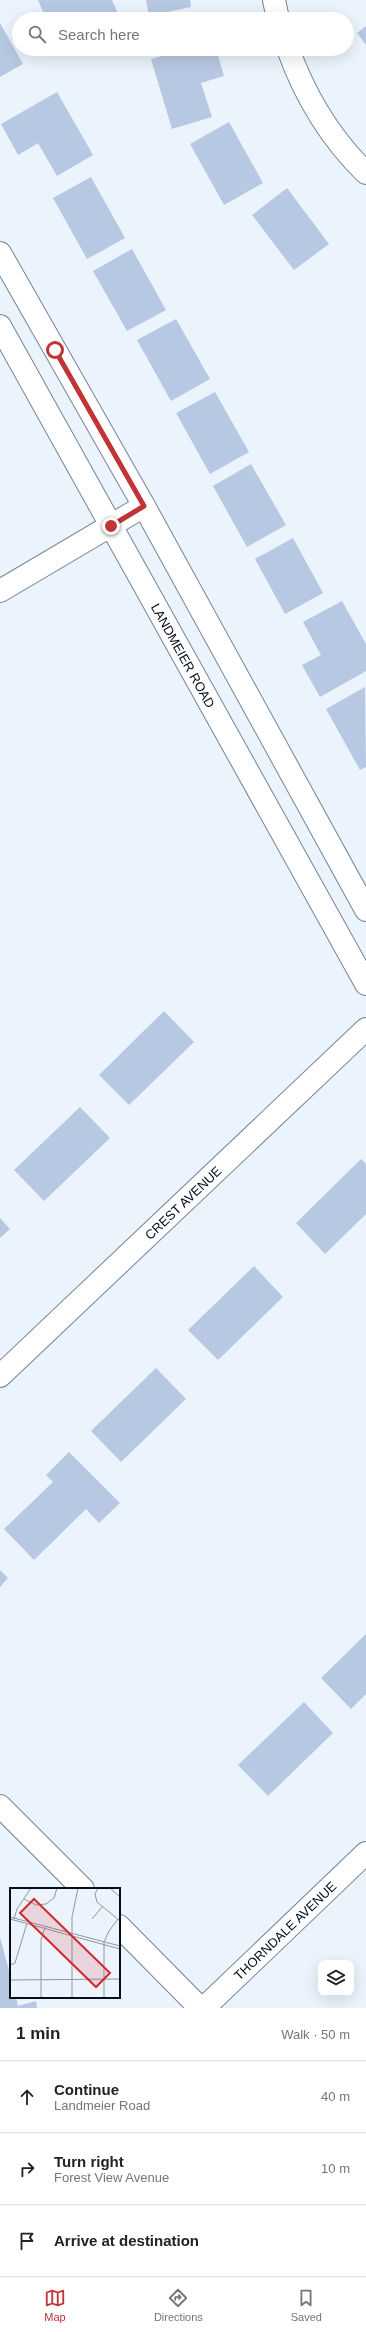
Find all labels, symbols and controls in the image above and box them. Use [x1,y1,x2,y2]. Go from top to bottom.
search box [12,12,354,56]
icon: search [26,23,48,45]
text: Search here [58,26,140,43]
route start [46,341,64,359]
route end [102,517,120,535]
street label: LANDMEIER ROAD [148,601,218,711]
street label: CREST AVENUE [142,1163,225,1243]
street label: THORNDALE AVENUE [231,1878,340,1983]
inset map [10,1888,120,1998]
map controls [318,1960,354,1996]
button: layers [318,1960,354,1996]
text: 1 min [16,2024,60,2043]
text: Walk · 50 m [281,2027,350,2042]
text: Continue [54,2081,119,2098]
icon: ahead [16,2086,38,2108]
text: 40 m [321,2089,350,2104]
text: Landmeier Road [54,2098,150,2113]
text: Turn right [54,2153,124,2170]
icon: right [16,2158,38,2180]
text: 10 m [321,2161,350,2176]
text: Forest View Avenue [54,2170,169,2185]
icon: arrive [16,2230,38,2252]
text: Arrive at destination [54,2232,199,2249]
tab: Map [44,2287,66,2323]
tab: Directions [154,2287,203,2323]
tab: Saved [291,2287,322,2323]

